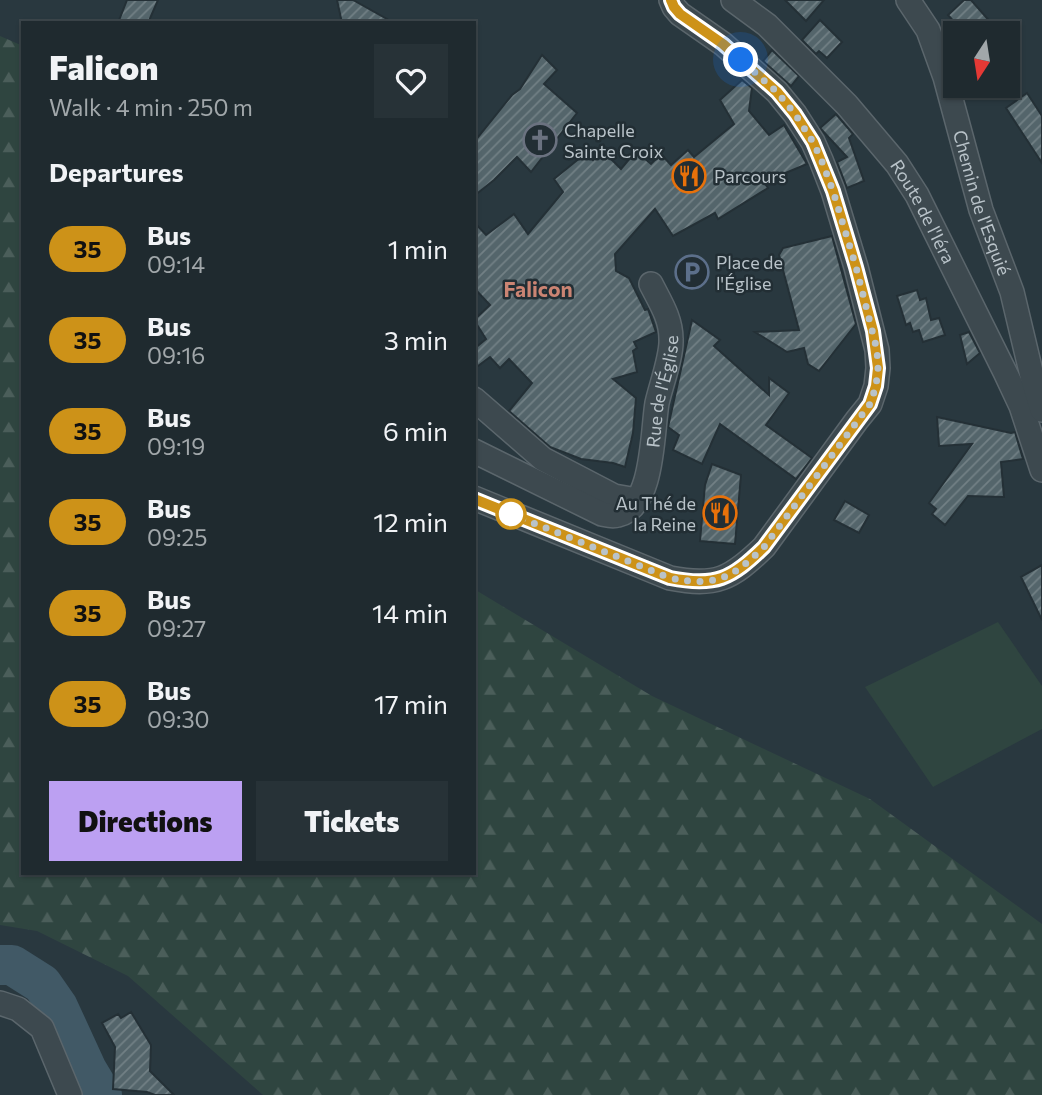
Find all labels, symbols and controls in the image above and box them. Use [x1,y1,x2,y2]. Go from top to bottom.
north arrow [943,21,1020,98]
map controls [943,21,1020,98]
your location [723,42,758,77]
button: heart [374,44,448,118]
text: Falicon [49,46,158,87]
text: Walk · 4 min · 250 m [49,93,253,121]
place label: Chapelle Sainte Croix [564,119,664,162]
church icon: Chapelle Sainte Croix [521,121,559,159]
street label: Chemin de l'Esquié [949,127,1016,278]
street label: Route de l'Iéra [886,155,960,267]
text: Departures [49,156,184,187]
restaurant icon: Parcours [670,157,708,195]
place label: Parcours [714,165,786,187]
text: Bus [147,219,191,250]
text: 1 min [388,233,448,264]
text: 35 [74,234,101,263]
text: 09:14 [147,250,205,278]
place label: Place de l'Église [716,251,783,294]
parking icon: Place de l'Église [673,253,711,291]
district label: Falicon [503,276,573,301]
text: Bus [147,310,191,341]
text: 3 min [384,324,448,355]
text: 35 [74,325,101,354]
street label: Rue de l'Église [641,335,682,449]
text: 09:16 [147,341,205,369]
text: Bus [147,401,191,432]
text: 6 min [383,415,448,446]
text: 35 [74,416,101,445]
text: 09:19 [147,432,205,460]
text: Bus [147,492,191,523]
place label: Au Thé de la Reine [616,492,696,535]
restaurant icon: Au Thé de la Reine [701,494,739,532]
unlabelled marker [496,499,526,529]
text: 12 min [373,506,448,537]
text: 35 [74,507,101,536]
text: 09:25 [147,523,207,551]
text: Bus [147,583,191,614]
text: 14 min [372,597,448,628]
text: 35 [74,598,101,627]
text: 09:27 [147,614,206,642]
text: Bus [147,674,191,705]
text: 17 min [374,688,448,719]
text: 35 [74,689,101,718]
text: 09:30 [147,705,210,733]
button: Directions [49,781,242,861]
button: Tickets [256,781,448,861]

